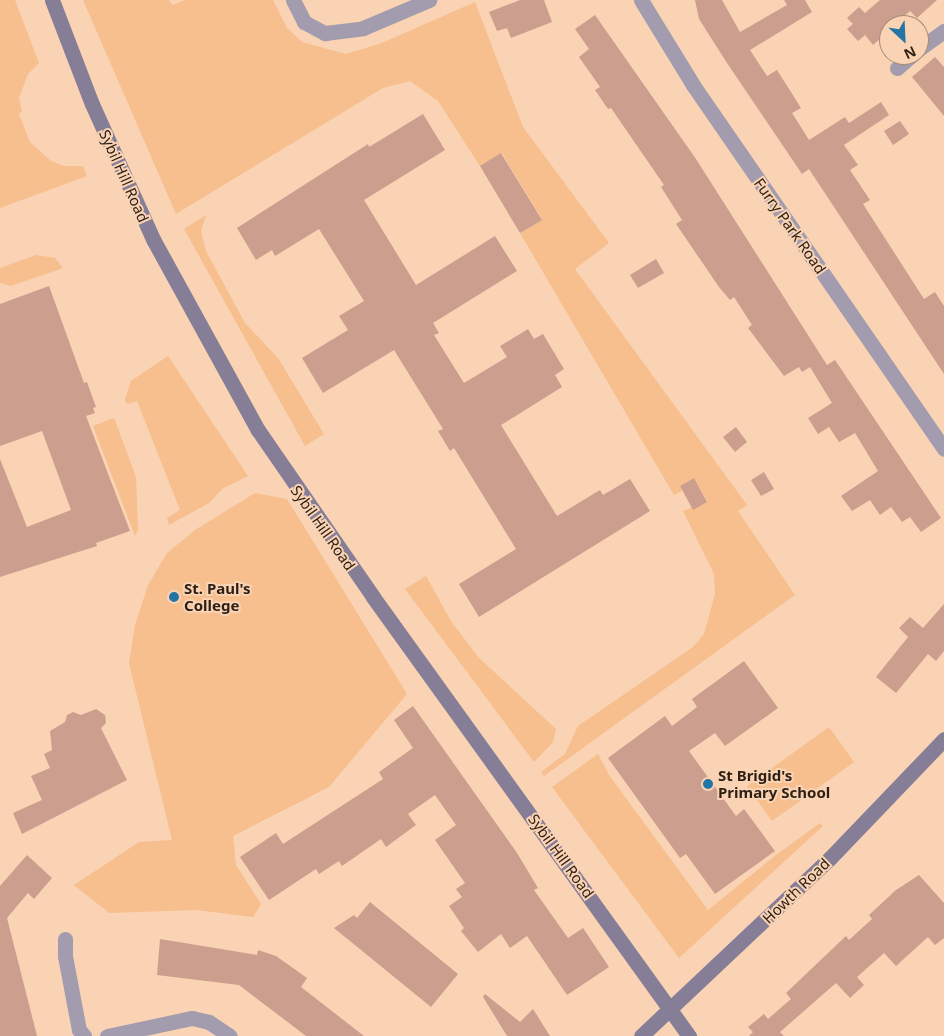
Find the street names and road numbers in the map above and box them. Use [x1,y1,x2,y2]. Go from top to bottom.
street label: Sybil Hill Road [96,127,152,225]
street label: Furry Park Road [750,175,830,277]
street label: Sybil Hill Road [287,482,359,574]
street label: Sybil Hill Road [525,810,597,902]
street label: Howth Road [759,855,833,927]

